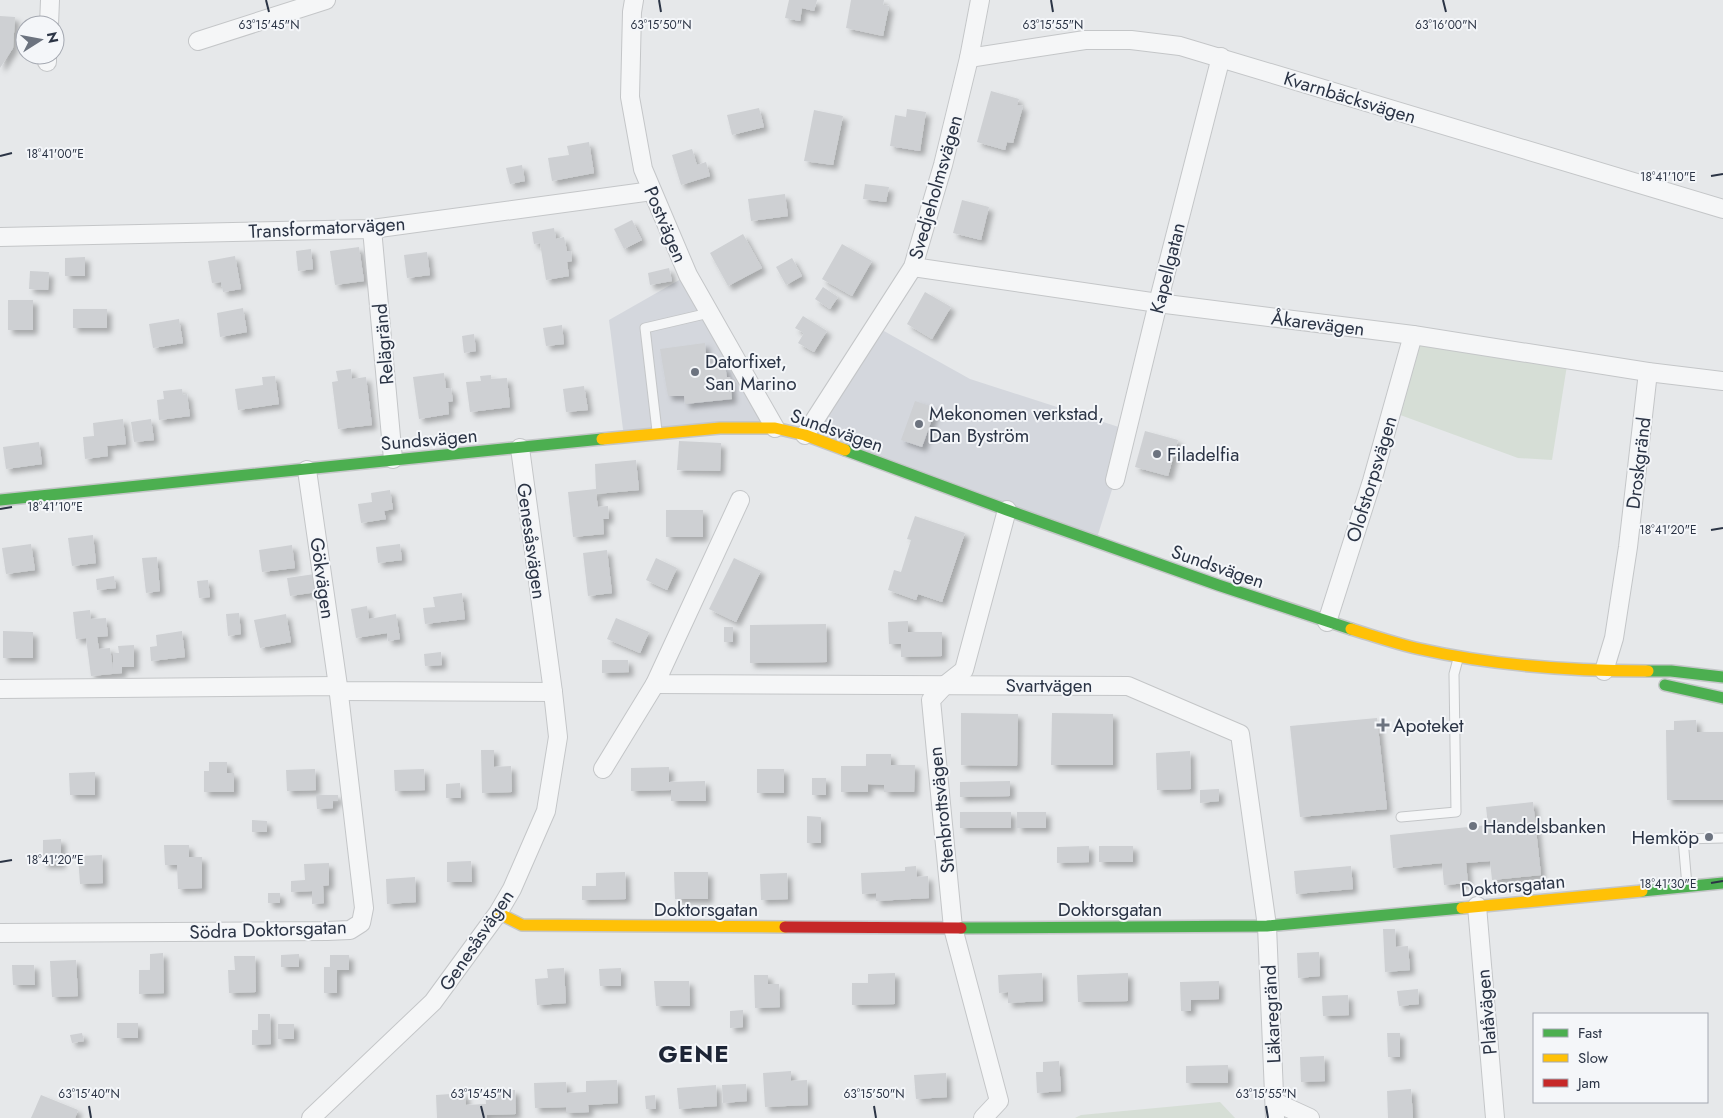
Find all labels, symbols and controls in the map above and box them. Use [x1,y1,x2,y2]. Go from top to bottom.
north arrow [15,15,65,65]
text: 63°15'45"N [238,16,300,34]
text: 63°15'50"N [630,16,692,34]
text: 63°15'55"N [1023,16,1083,34]
text: 63°16'00"N [1415,16,1477,34]
text: N [42,30,64,45]
street label: Kvarnbäcksvägen [1280,65,1419,130]
street label: Svedjeholmsvägen [902,112,969,262]
text: 18°41'00"E [26,145,84,163]
text: 18°41'10"E [1640,168,1696,186]
street label: Postvägen [637,182,694,267]
street label: Transformatorvägen [248,210,406,245]
street label: Kapellgatan [1143,220,1192,316]
street label: Relägränd [367,302,400,386]
street label: Åkarevägen [1270,304,1366,343]
place label: Datorfixet, San Marino [705,348,797,397]
marker: Datorfixet, San Marino [689,366,701,378]
place label: Mekonomen verkstad, Dan Byström [929,400,1104,449]
street label: Sundsvägen [787,402,887,459]
street label: Olofstorpsvägen [1339,413,1404,546]
street label: Droskgränd [1619,415,1658,511]
marker: Mekonomen verkstad, Dan Byström [913,418,925,430]
street label: Sundsvägen [380,422,478,457]
place label: Filadelfia [1167,441,1239,468]
marker: Filadelfia [1151,448,1163,460]
street label: Genesåsvägen [510,481,553,601]
text: 18°41'10"E [27,498,83,516]
text: 18°41'20"E [1639,521,1697,539]
street label: Gökvägen [303,536,342,621]
street label: Sundsvägen [1168,538,1268,595]
street label: Svartvägen [1005,672,1093,699]
place label: Apoteket [1393,712,1464,739]
marker: Apoteket [1377,719,1389,731]
street label: Stenbrottsvägen [921,745,962,875]
place label: Handelsbanken [1483,813,1606,840]
marker: Handelsbanken [1467,820,1479,832]
place label: Hemköp [1632,824,1699,851]
marker: Hemköp [1703,831,1715,843]
text: 18°41'20"E [26,851,84,869]
street label: Doktorsgatan [1460,867,1566,903]
text: 18°41'30"E [1639,875,1697,893]
street label: Genesåsvägen [433,884,520,996]
street label: Doktorsgatan [654,896,758,923]
street label: Doktorsgatan [1058,896,1162,923]
street label: Södra Doktorsgatan [189,913,347,946]
street label: Läkaregränd [1255,964,1288,1064]
street label: Platåvägen [1469,968,1504,1056]
legend [1533,1013,1708,1103]
text: Fast [1578,1022,1602,1044]
district label: GENE [658,1036,730,1071]
text: Slow [1578,1047,1609,1069]
text: Jam [1576,1072,1601,1094]
text: 63°15'40"N [58,1085,120,1103]
text: 63°15'45"N [450,1085,512,1103]
text: 63°15'50"N [843,1085,905,1103]
text: 63°15'55"N [1236,1085,1296,1103]

